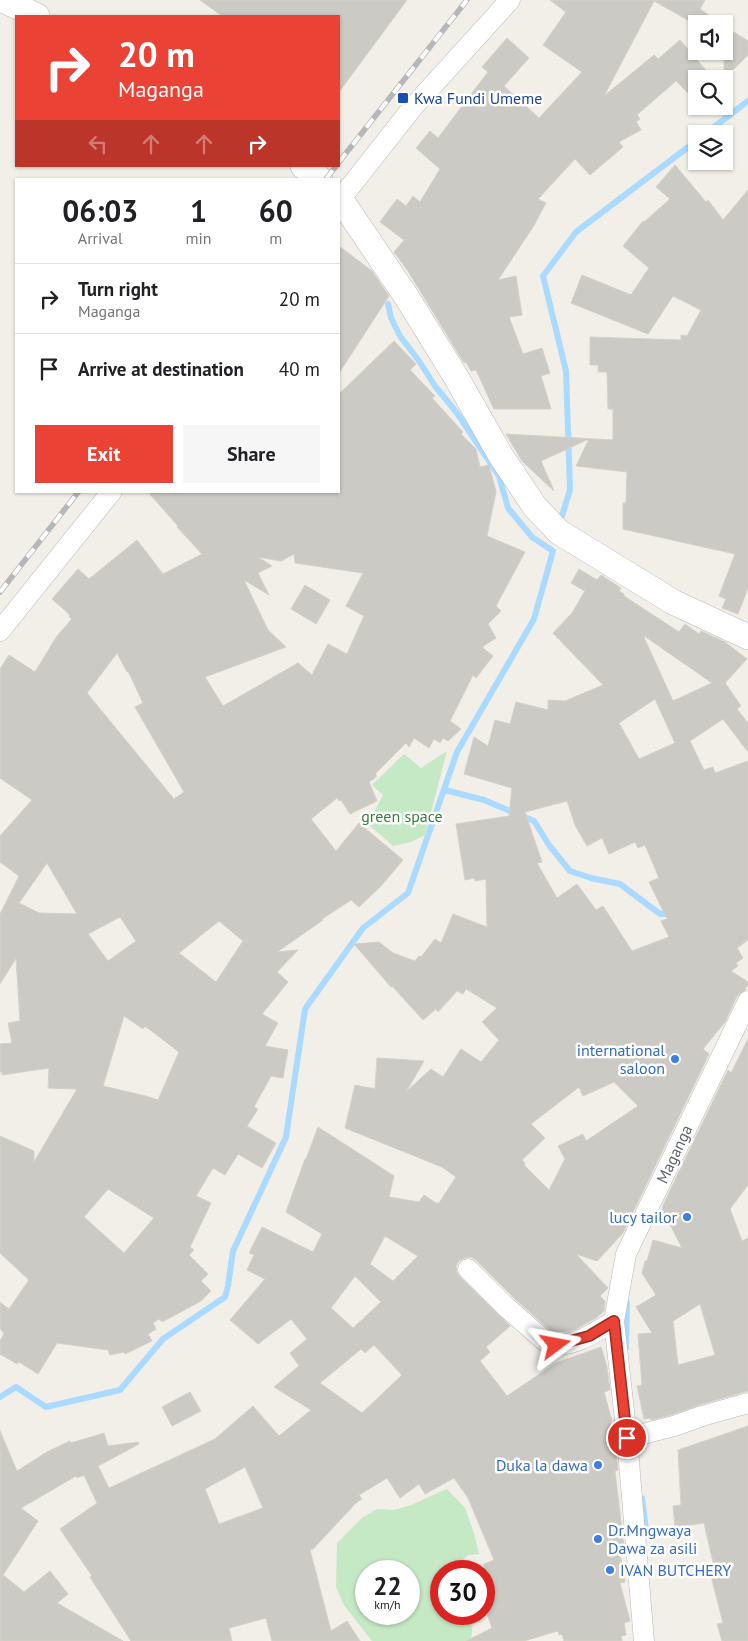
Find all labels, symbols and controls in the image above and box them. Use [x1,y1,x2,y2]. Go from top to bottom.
map controls [688,15,733,170]
button: sound [688,15,733,60]
text: 20 m [118,31,195,77]
icon: right [35,35,100,100]
button: search [688,70,733,115]
text: Maganga [118,75,204,103]
place label: Kwa Fundi Umeme [414,88,542,108]
marker: Kwa Fundi Umeme [396,91,410,105]
button: layers [688,125,733,170]
icon: left [84,130,112,158]
icon: ahead [137,130,165,158]
icon: ahead [190,130,218,158]
icon: right [243,130,271,158]
text: 06:03 [62,191,138,230]
text: 1 [190,191,207,230]
text: 60 [259,191,293,230]
text: Arrival [78,228,123,248]
text: min [186,228,212,248]
text: m [269,228,282,248]
text: Turn right [78,277,158,301]
icon: right [35,285,63,313]
text: 20 m [279,287,320,311]
text: Maganga [78,301,140,321]
icon: arrive [35,355,63,383]
text: Arrive at destination [78,357,244,381]
text: 40 m [279,357,320,381]
button: Exit [35,425,173,483]
button: Share [183,425,320,483]
park label: green space [361,806,443,826]
place label: international saloon [577,1040,665,1078]
marker: international saloon [669,1053,681,1065]
street label: Maganga [652,1121,696,1187]
place label: lucy tailor [609,1207,678,1227]
marker: lucy tailor [681,1211,693,1223]
position arrow [529,1318,581,1370]
pin [606,1417,648,1459]
icon: arrive [613,1424,641,1452]
place label: Duka la dawa [496,1455,588,1475]
marker: Duka la dawa [592,1459,604,1471]
place label: Dr.Mngwaya Dawa za asili [608,1520,697,1558]
marker: Dr.Mngwaya Dawa za asili [592,1533,604,1545]
speed limit sign: 30 [430,1560,495,1625]
place label: IVAN BUTCHERY [620,1560,731,1580]
marker: IVAN BUTCHERY [604,1564,616,1576]
text: 22 [373,1570,402,1602]
text: km/h [374,1597,401,1612]

